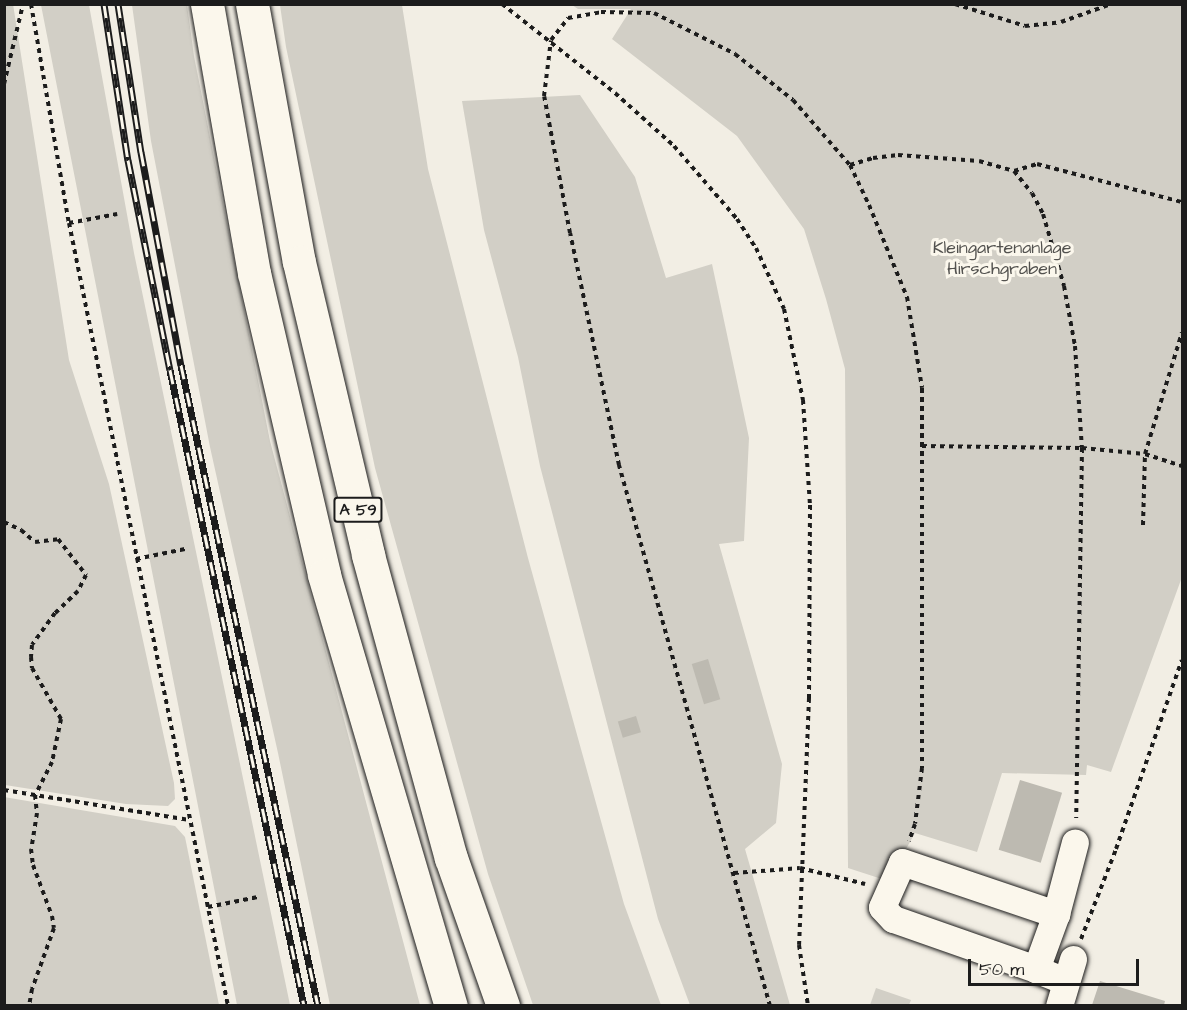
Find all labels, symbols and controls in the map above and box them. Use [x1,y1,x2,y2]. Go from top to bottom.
park label: Kleingartenanlage Hirschgraben [933,238,1071,280]
road number: A 59 [332,497,384,523]
scale bar [971,947,1142,985]
text: 50 m [979,957,1024,982]

